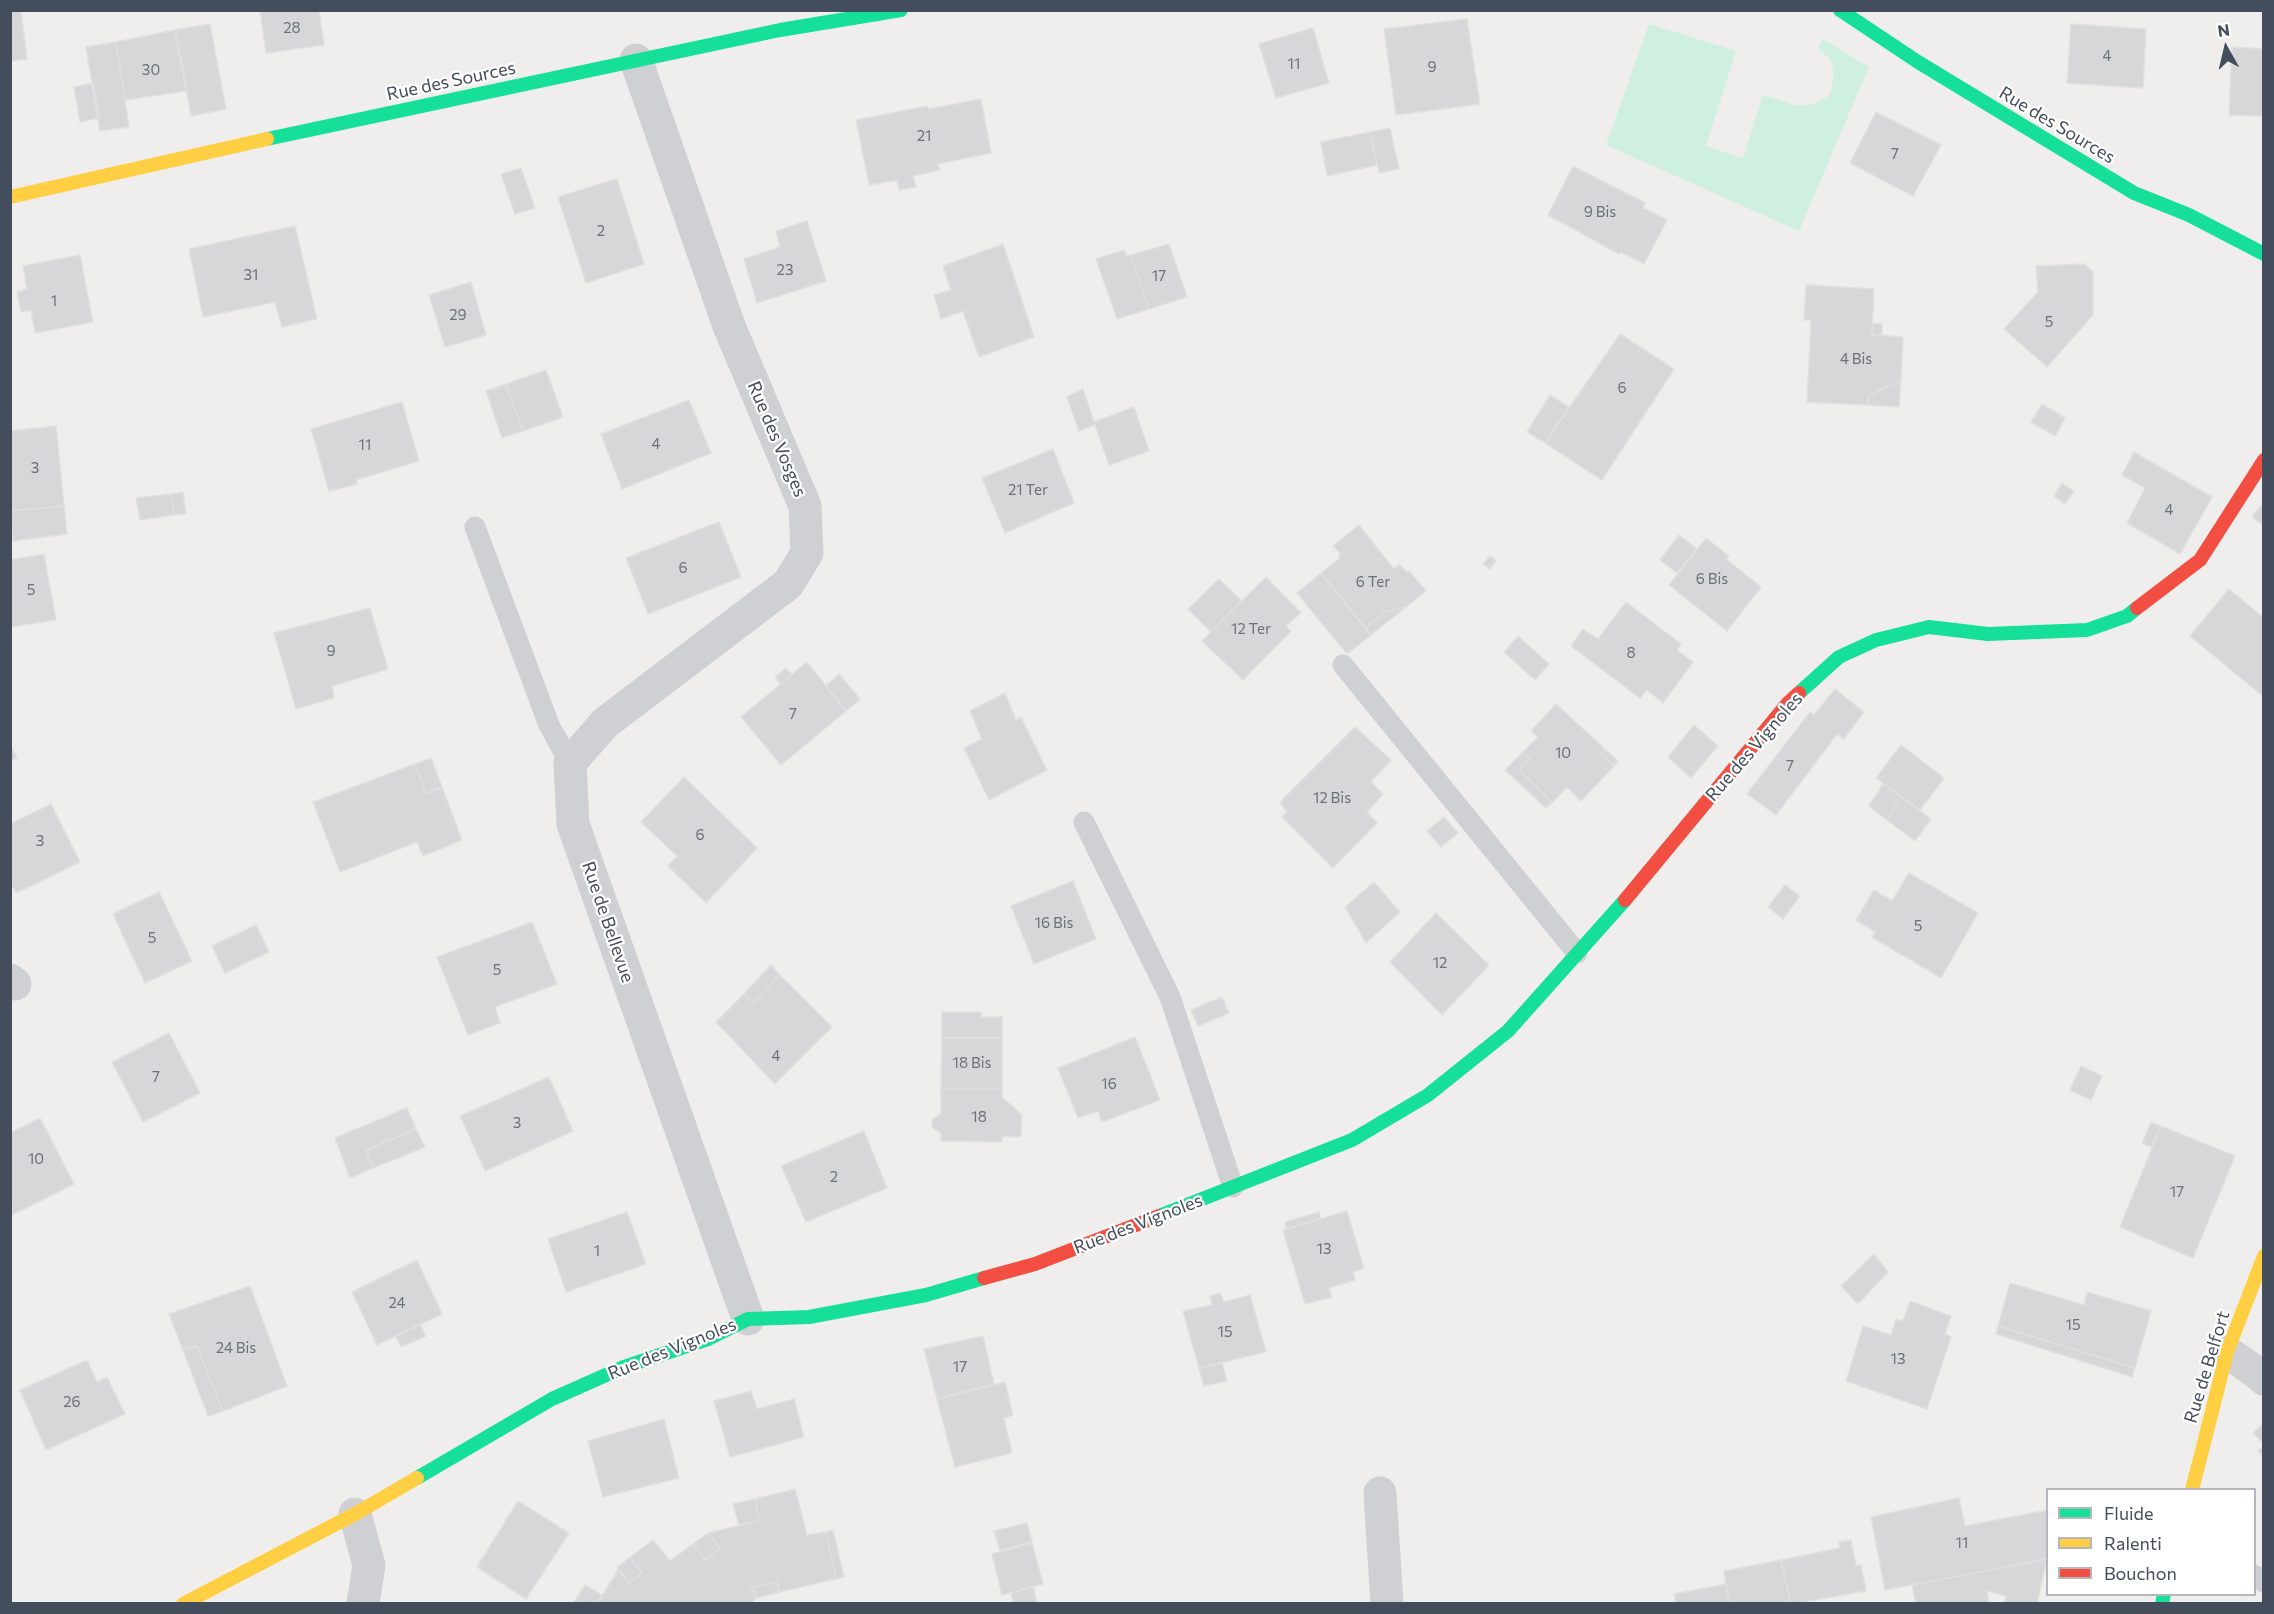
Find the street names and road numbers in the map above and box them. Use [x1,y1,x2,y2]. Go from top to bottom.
street label: Rue des Sources [385,57,517,105]
street label: Rue des Sources [1995,82,2119,168]
street label: Rue des Vosges [743,378,811,500]
street label: Rue des Vignoles [1701,688,1807,806]
street label: Rue de Bellevue [577,859,639,985]
street label: Rue des Vignoles [1070,1189,1206,1259]
street label: Rue de Belfort [2180,1308,2234,1426]
street label: Rue des Vignoles [605,1313,739,1385]

